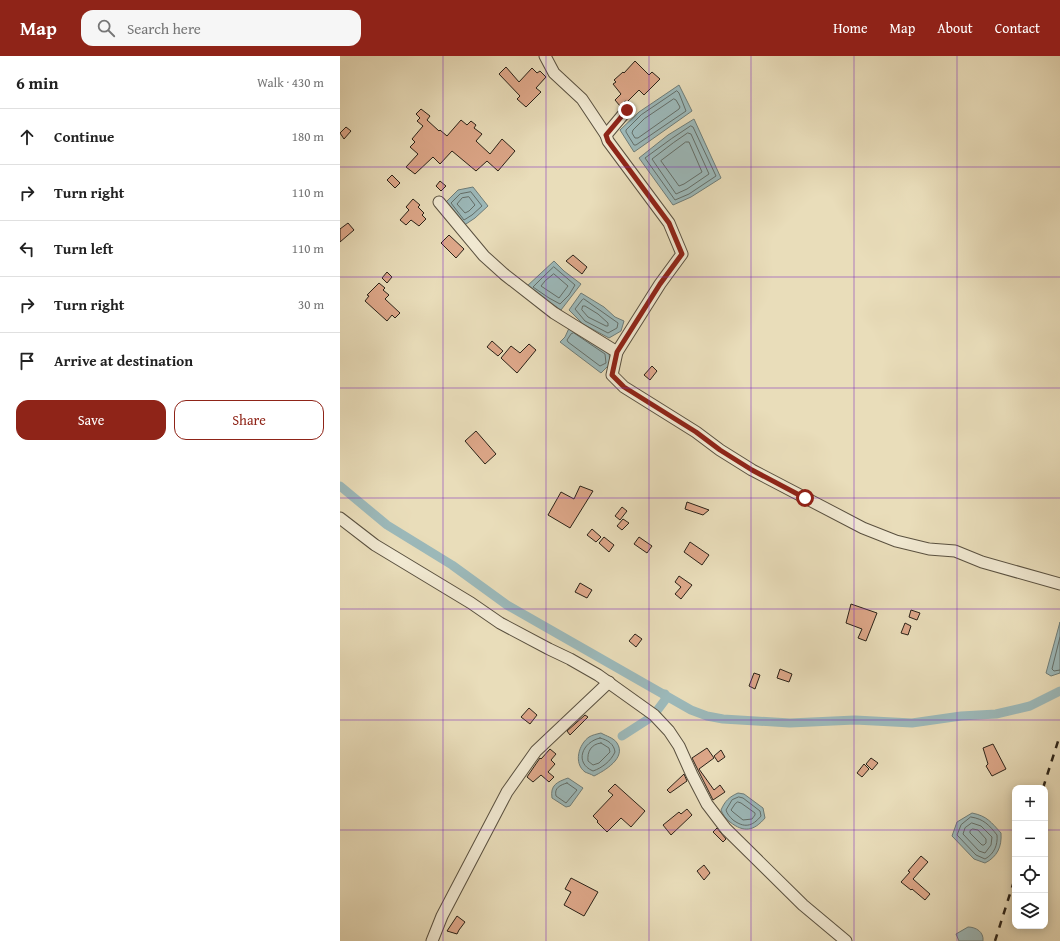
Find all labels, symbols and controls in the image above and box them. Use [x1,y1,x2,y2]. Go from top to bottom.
search box [81,10,361,46]
text: Map [20,14,57,42]
icon: search [95,17,117,39]
text: Search here [127,18,201,39]
text: Home [833,18,868,38]
text: Map [890,18,915,38]
text: About [937,18,973,38]
text: Contact [995,18,1040,38]
text: 6 min [16,70,58,95]
text: Walk · 430 m [257,73,324,92]
route end [618,101,636,119]
icon: ahead [16,126,38,148]
text: Continue [54,126,115,147]
text: 180 m [292,127,324,146]
icon: right [16,182,38,204]
text: Turn right [54,182,125,203]
text: 110 m [292,183,324,202]
icon: left [16,238,38,260]
text: Turn left [54,238,113,259]
text: 110 m [292,239,324,258]
icon: right [16,294,38,316]
text: Turn right [54,294,125,315]
text: 30 m [298,295,324,314]
icon: arrive [16,350,38,372]
text: Arrive at destination [54,350,193,371]
button: Save [16,400,166,440]
button: Share [174,400,324,440]
route start [796,489,814,507]
map controls [1012,785,1048,929]
button: + [1012,785,1048,821]
button: − [1012,821,1048,857]
button: locate [1012,857,1048,893]
button: layers [1012,893,1048,929]

